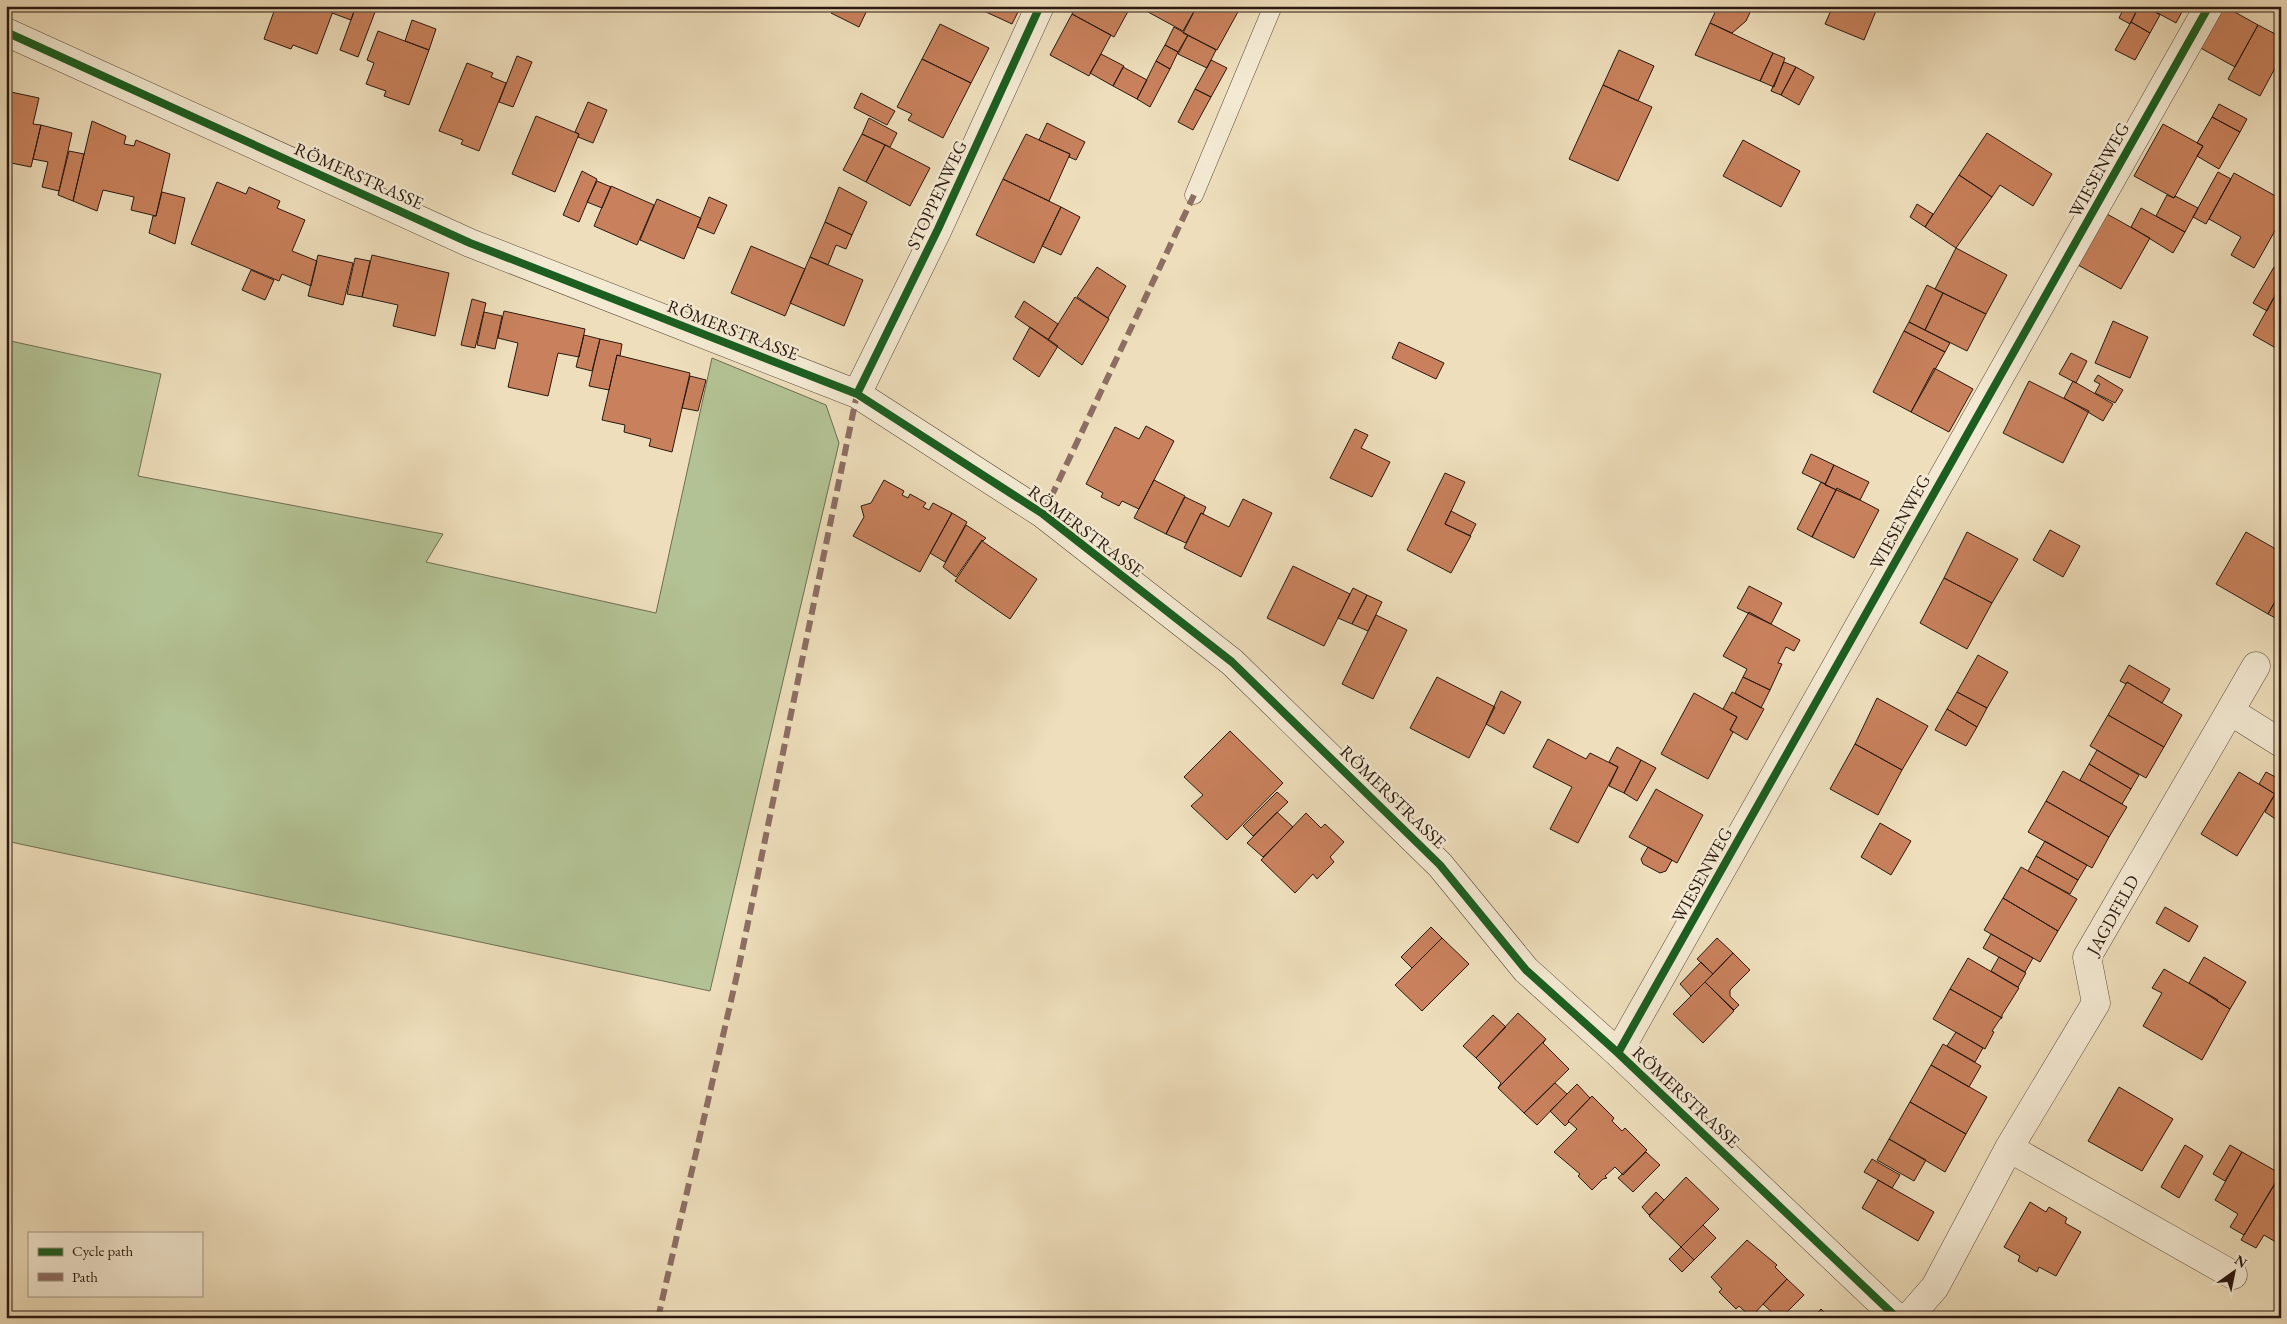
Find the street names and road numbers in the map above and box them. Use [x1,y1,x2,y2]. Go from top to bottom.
street label: WIESENWEG [2063,118,2134,221]
street label: RÖMERSTRASSE [291,137,427,214]
street label: STOPPENWEG [901,137,972,253]
street label: RÖMERSTRASSE [664,294,802,365]
street label: WIESENWEG [1864,470,1935,573]
street label: RÖMERSTRASSE [1024,480,1149,582]
street label: RÖMERSTRASSE [1335,740,1451,853]
street label: WIESENWEG [1666,823,1737,926]
street label: JAGDFELD [2080,871,2144,961]
street label: RÖMERSTRASSE [1628,1041,1745,1152]

